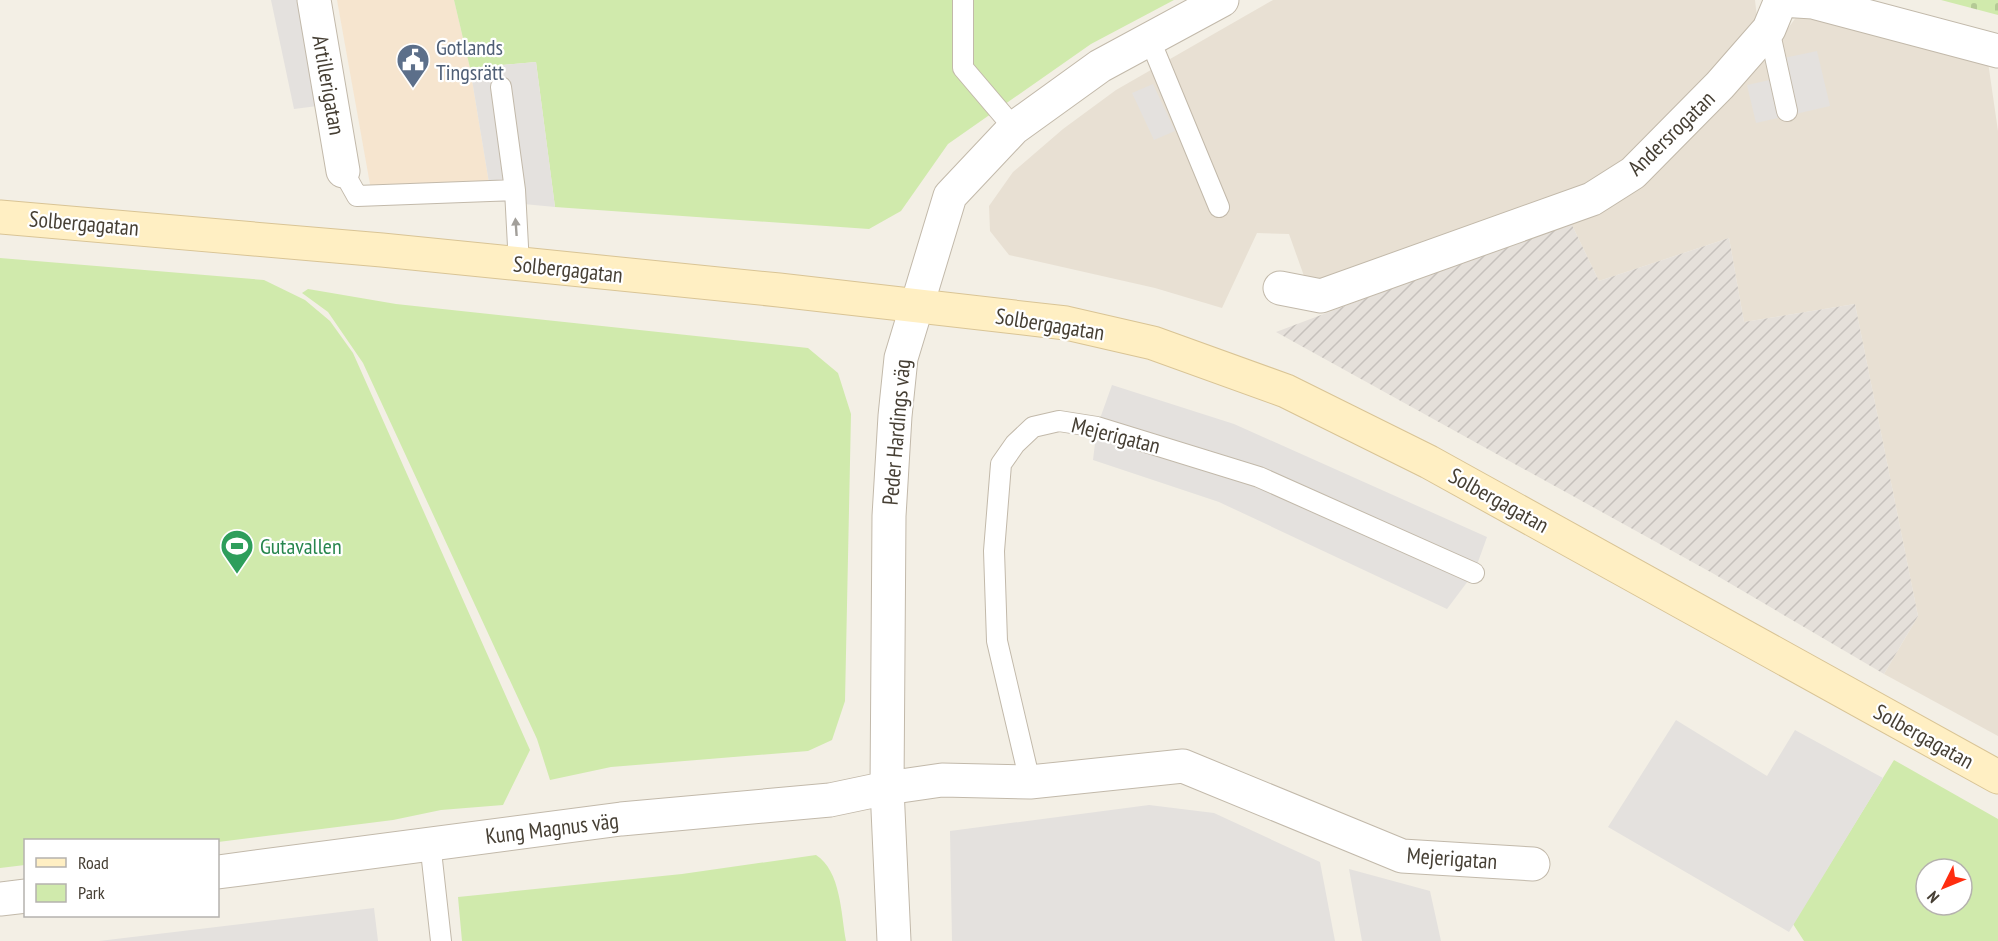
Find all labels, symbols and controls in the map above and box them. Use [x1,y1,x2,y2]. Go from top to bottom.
street label: Artillerigatan [306,33,352,137]
place label: Gotlands Tingsrätt [436,33,504,86]
public building icon: Gotlands Tingsrätt [395,42,431,89]
street label: Andersrogatan [1622,85,1720,181]
street label: Solbergagatan [28,204,140,242]
one-way arrow [512,218,521,237]
street label: Solbergagatan [512,249,624,289]
street label: Solbergagatan [994,302,1106,346]
street label: Peder Hardings väg [876,358,916,506]
street label: Mejerigatan [1069,410,1163,460]
street label: Solbergagatan [1444,461,1554,539]
sports icon: Gutavallen [219,528,255,575]
place label: Gutavallen [260,532,342,560]
street label: Solbergagatan [1869,697,1979,775]
street label: Kung Magnus väg [484,806,620,850]
legend [24,839,219,917]
street label: Mejerigatan [1406,841,1498,875]
text: Road [78,851,109,874]
north arrow [1914,857,1974,917]
text: Park [78,881,105,904]
text: N [1923,887,1943,907]

